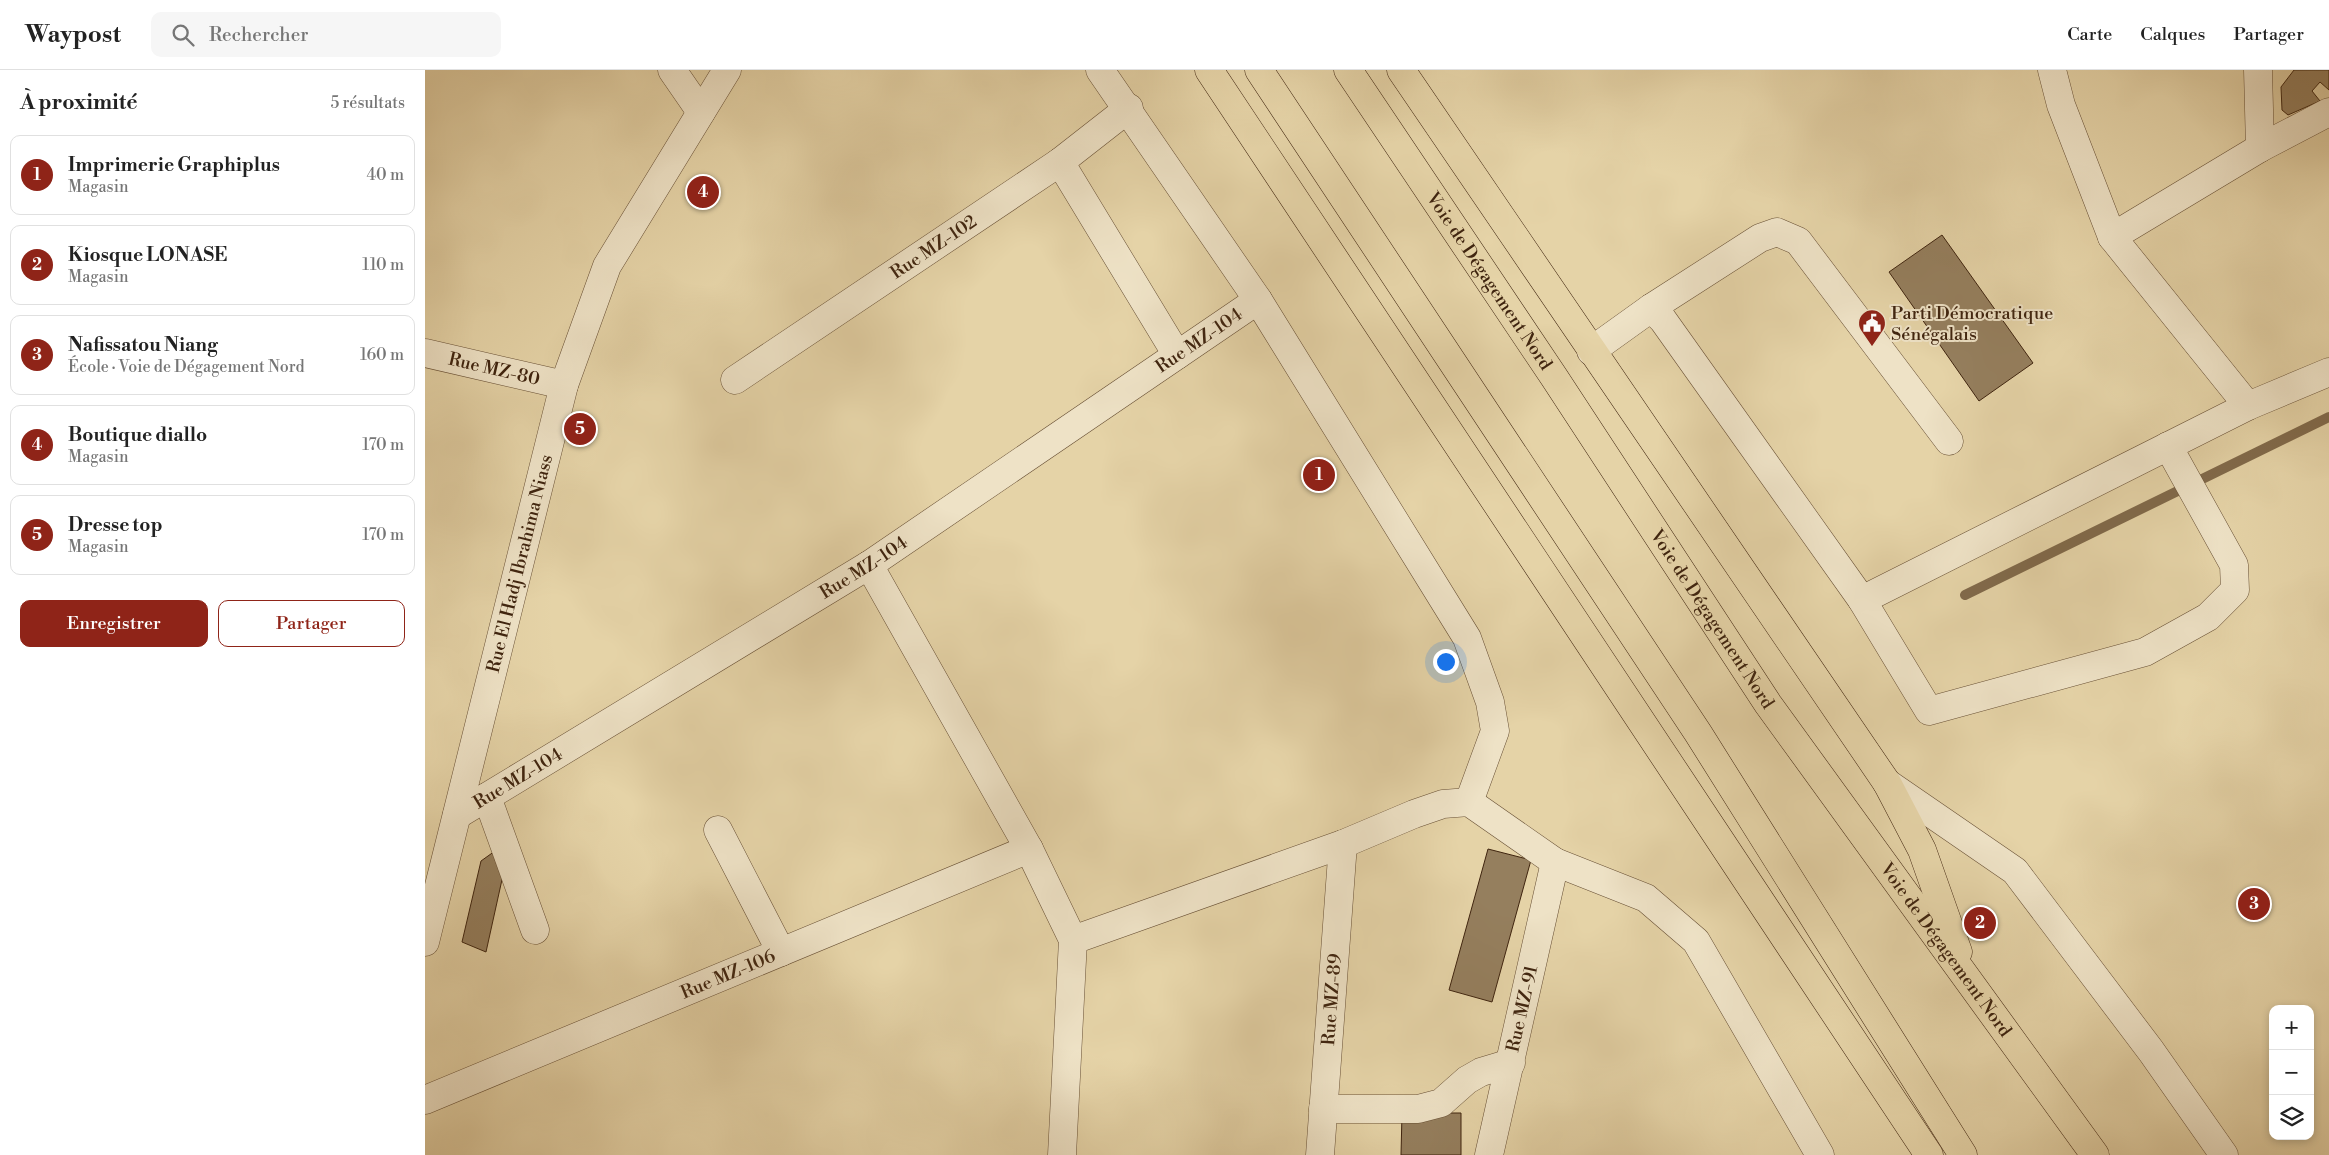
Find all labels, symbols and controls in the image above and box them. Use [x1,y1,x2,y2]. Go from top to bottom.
search box [151,12,501,57]
text: Waypost [25,20,121,50]
icon: search [169,21,197,49]
text: Rechercher [209,23,308,47]
text: Carte [2067,23,2112,46]
text: Calques [2140,23,2205,46]
text: Partager [2233,23,2304,46]
text: À proximité [20,90,137,116]
text: 5 résultats [330,93,405,113]
text: Imprimerie Graphiplus [68,153,280,177]
text: 1 [33,165,41,185]
text: 40 m [367,165,404,185]
pin: 4 [687,173,719,211]
text: Magasin [68,177,128,197]
street label: Voie de Dégagement Nord [1421,187,1558,375]
street label: Rue MZ-102 [886,210,981,284]
text: Kiosque LONASE [68,243,227,267]
text: 2 [32,255,42,275]
text: 110 m [362,255,404,275]
text: Magasin [68,267,128,287]
street label: Rue MZ-104 [1151,302,1247,378]
place label: Parti Démocratique Sénégalais [1891,302,2053,346]
public building icon: Parti Démocratique Sénégalais [1857,308,1887,347]
text: Nafissatou Niang [68,333,218,357]
text: 3 [32,345,42,365]
text: 160 m [360,345,404,365]
street label: Rue MZ-80 [446,347,542,391]
text: École · Voie de Dégagement Nord [68,357,305,377]
pin: 5 [564,410,596,448]
text: Boutique diallo [68,423,207,447]
text: 4 [32,435,42,455]
text: 170 m [362,435,404,455]
text: Magasin [68,447,128,467]
street label: Rue El Hadj Ibrahima Niass [481,452,558,675]
pin: 1 [1303,456,1335,494]
text: Dresse top [68,513,163,537]
street label: Voie de Dégagement Nord [1645,524,1780,714]
text: 5 [32,525,42,545]
text: 170 m [362,525,404,545]
street label: Rue MZ-104 [815,530,912,604]
text: Magasin [68,537,128,557]
button: Enregistrer [20,600,208,647]
button: Partager [218,600,405,647]
your location [1433,649,1459,675]
street label: Rue MZ-104 [469,742,567,814]
street label: Voie de Dégagement Nord [1875,857,2017,1042]
pin: 3 [2238,885,2270,923]
pin: 2 [1964,904,1996,942]
street label: Rue MZ-106 [677,944,779,1004]
street label: Rue MZ-89 [1317,952,1346,1046]
street label: Rue MZ-91 [1501,963,1543,1054]
map controls [2269,1005,2314,1140]
button: + [2269,1005,2314,1050]
button: − [2269,1050,2314,1095]
button: layers [2269,1095,2314,1140]

